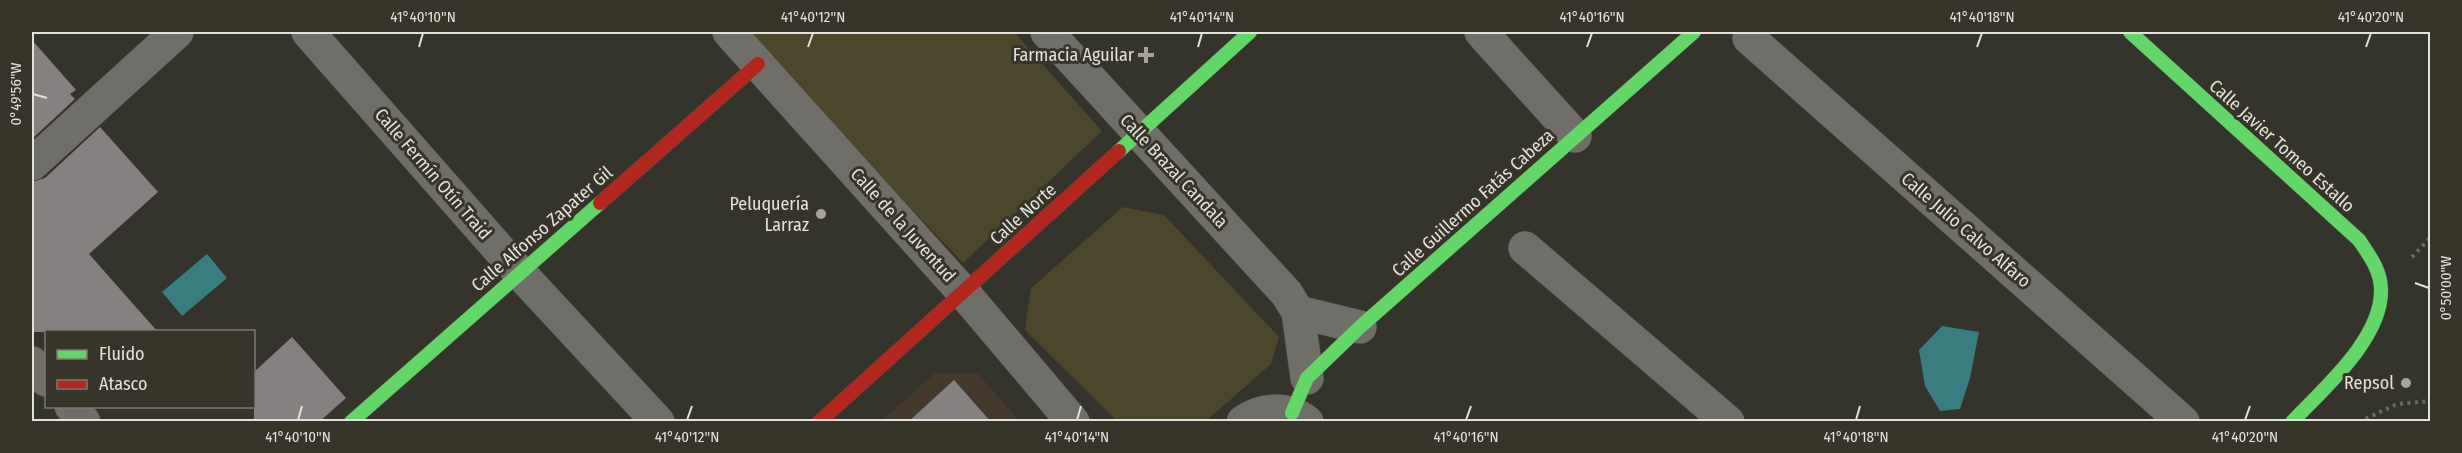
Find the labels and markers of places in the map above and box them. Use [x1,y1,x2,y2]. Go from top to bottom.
place label: Farmacia Aguilar [1013,44,1135,66]
marker: Farmacia Aguilar [1139,48,1153,62]
place label: Peluquería Larraz [729,193,809,236]
marker: Peluquería Larraz [814,207,828,221]
place label: Repsol [2344,372,2394,394]
marker: Repsol [2399,376,2413,390]

